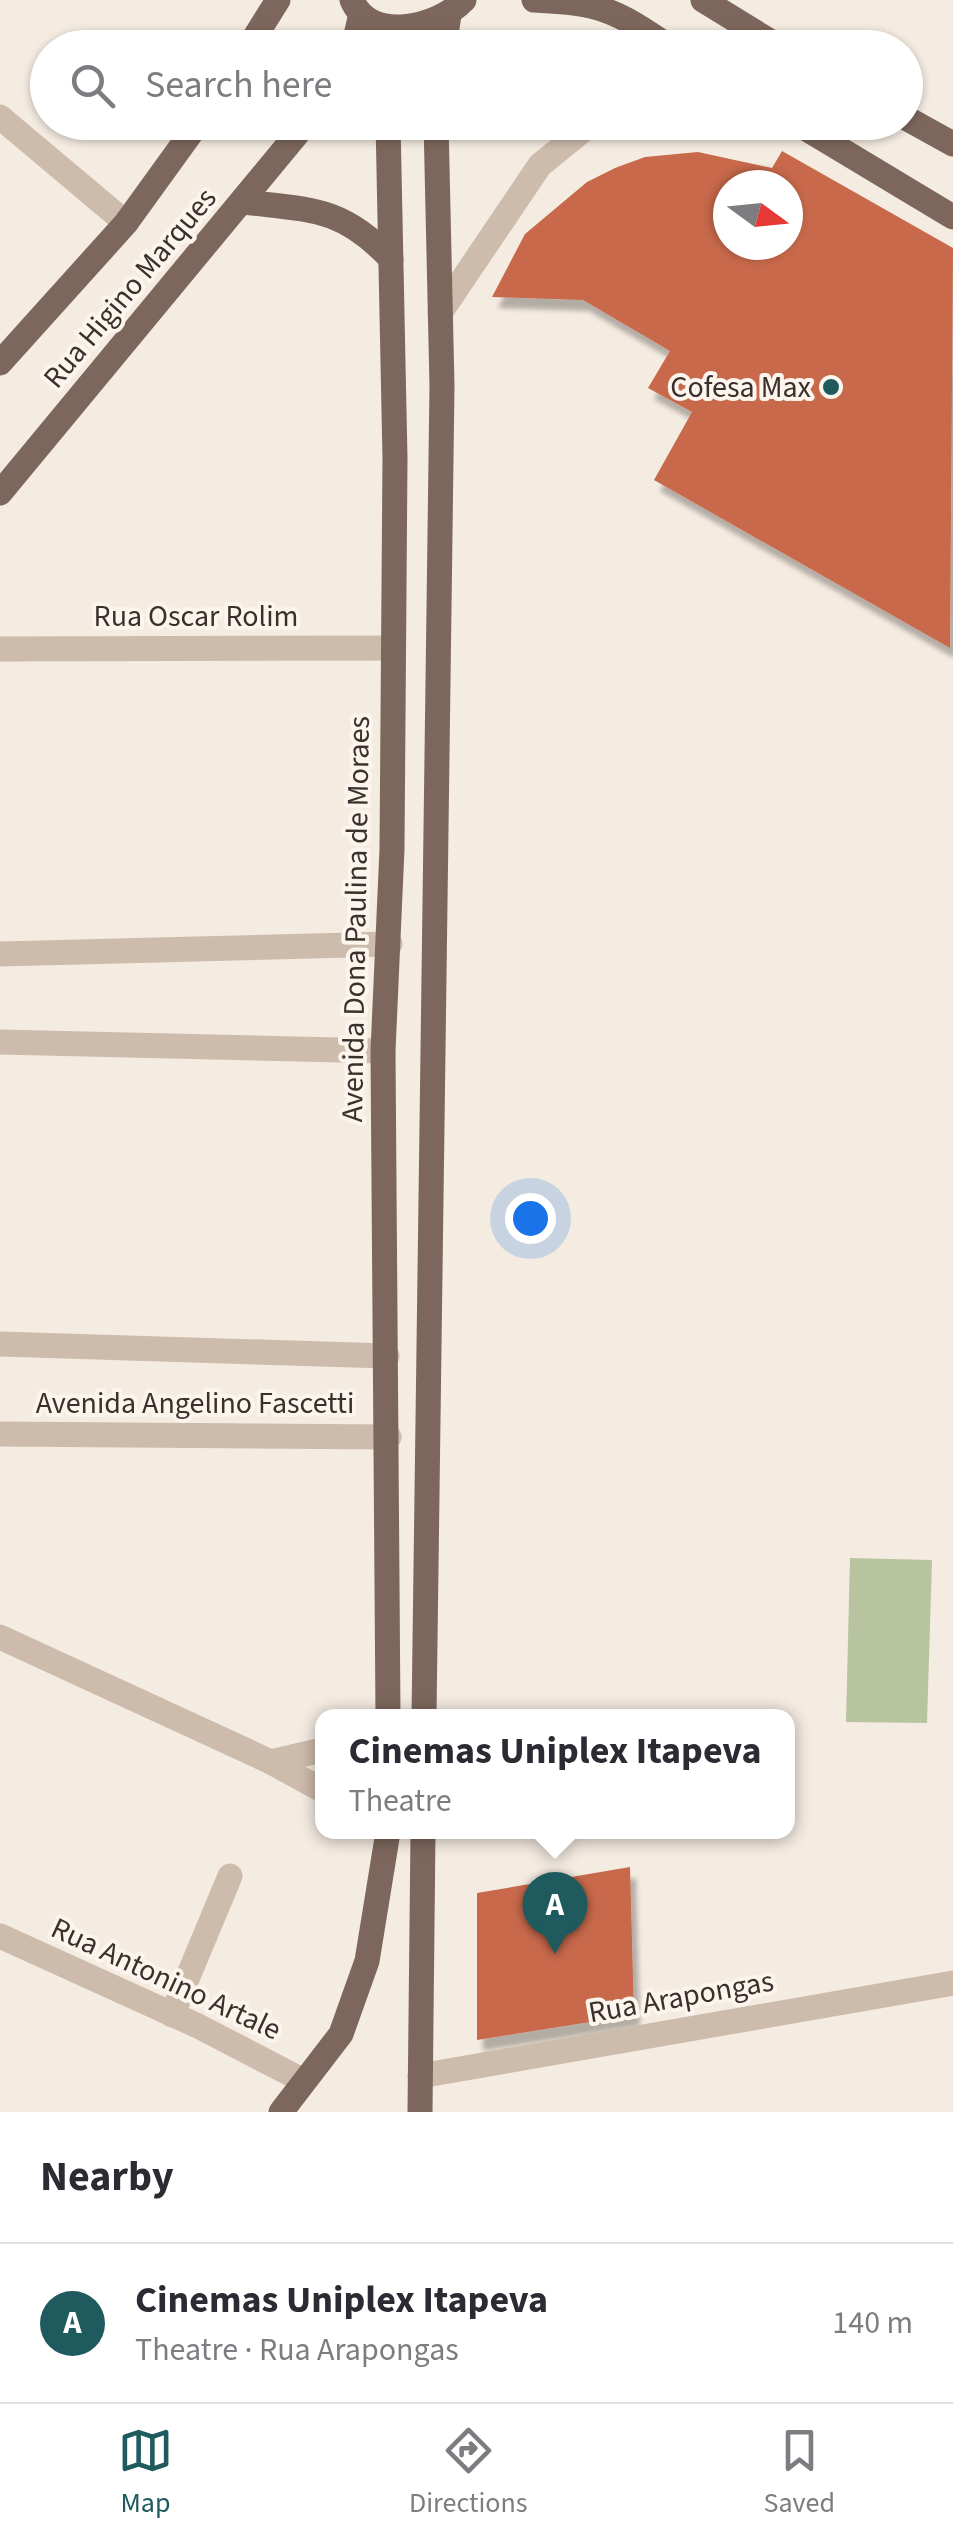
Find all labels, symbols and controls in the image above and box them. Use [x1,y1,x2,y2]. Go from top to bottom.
search box [30,30,923,140]
icon: search [65,58,120,113]
text: Search here [145,58,332,112]
north arrow [713,170,803,260]
street label: Rua Higino Marques [33,178,227,398]
place label: Cofesa Max [670,366,811,409]
marker: Cofesa Max [820,376,842,398]
street label: Rua Oscar Rolim [94,595,298,638]
street label: Avenida Dona Paulina de Moraes [331,716,381,1122]
your location [505,1193,556,1244]
street label: Avenida Angelino Fascetti [36,1382,354,1425]
popup [315,1709,795,1839]
text: Cinemas Uniplex Itapeva [348,1724,762,1778]
text: Theatre [348,1778,452,1824]
pin: A [522,1872,588,1954]
street label: Rua Antonino Artale [44,1907,288,2051]
street label: Rua Arapongas [585,1960,777,2034]
text: Nearby [40,2147,174,2207]
text: Cinemas Uniplex Itapeva [135,2273,548,2327]
text: A [63,2300,82,2346]
text: 140 m [832,2300,913,2346]
text: Theatre · Rua Arapongas [135,2327,459,2373]
tab: Map [118,2423,173,2523]
tab: Directions [409,2423,528,2523]
tab: Saved [764,2423,835,2523]

